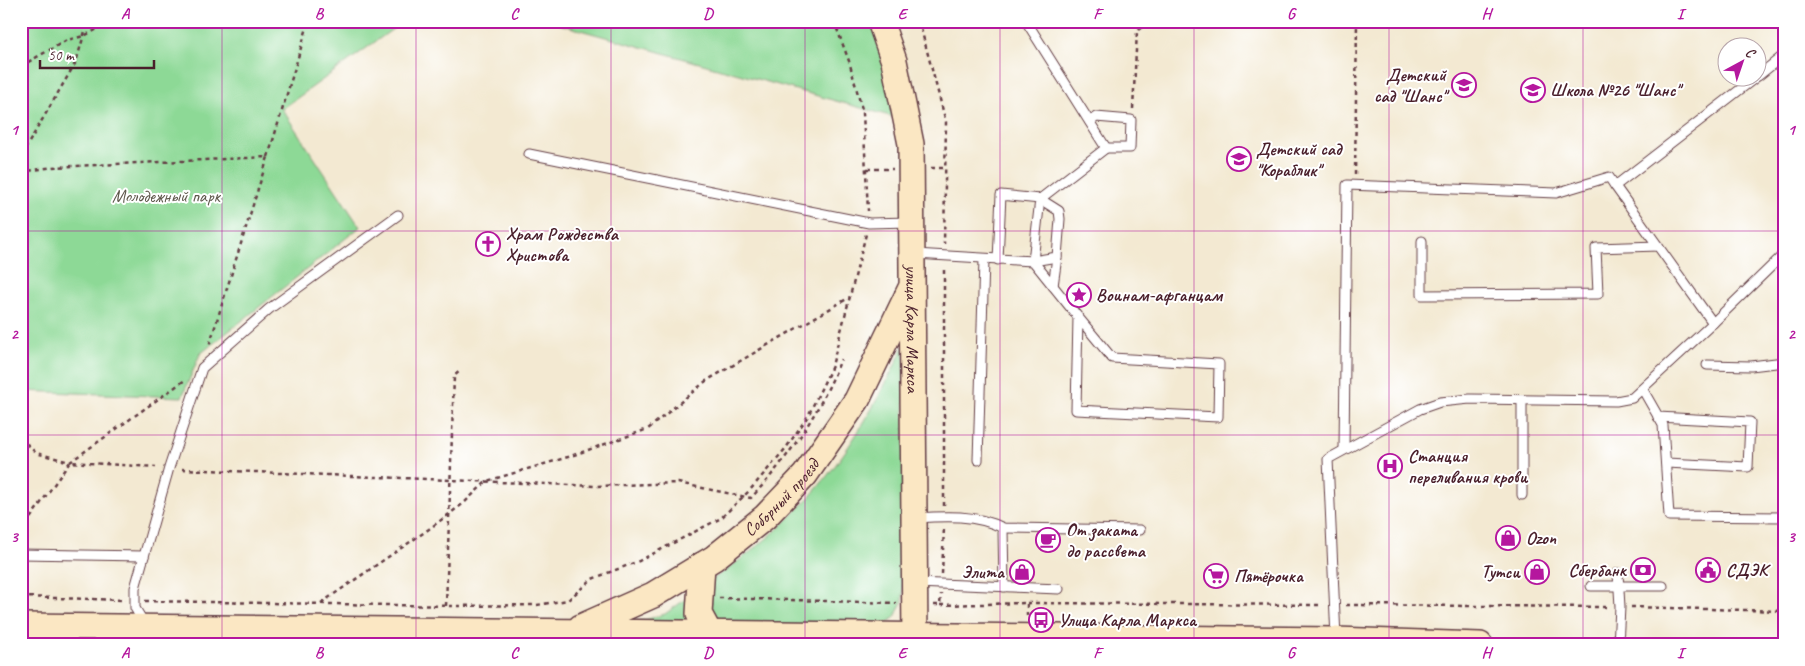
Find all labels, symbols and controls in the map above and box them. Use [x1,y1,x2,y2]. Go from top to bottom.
text: A [121,4,131,24]
text: B [315,4,325,24]
text: C [510,4,520,24]
text: D [703,4,714,24]
text: E [898,4,909,24]
text: F [1093,4,1104,24]
text: G [1287,4,1297,24]
text: H [1481,4,1493,24]
text: I [1677,4,1687,24]
scale bar [40,38,154,70]
north arrow [1718,38,1768,88]
text: С [1742,44,1760,63]
text: 50 m [48,46,75,65]
place label: Детский сад "Шанс" [1374,64,1450,107]
school or university icon: Детский сад "Шанс" [1451,72,1477,98]
school or university icon: Школа №26 "Шанс" [1520,77,1546,103]
place label: Школа №26 "Шанс" [1550,79,1683,101]
text: 1 [10,120,19,140]
text: 1 [1787,120,1796,140]
place label: Детский сад "Кораблик" [1256,138,1343,181]
school or university icon: Детский сад "Кораблик" [1226,146,1252,172]
park label: Молодежный парк [112,185,222,207]
place label: Храм Рождества Христова [506,223,620,266]
church icon: Храм Рождества Христова [475,231,501,257]
street label: улица Карла Маркса [901,264,924,394]
place icon: Воинам-афганцам [1066,282,1092,308]
place label: Воинам-афганцам [1096,284,1224,306]
text: 2 [10,324,19,344]
text: 2 [1787,324,1796,344]
place label: Станция переливания крови [1408,445,1529,488]
street label: Соборный проезд [739,453,825,541]
hospital icon: Станция переливания крови [1377,453,1403,479]
place label: От заката до рассвета [1066,519,1147,562]
shop icon: Ozon [1495,525,1521,551]
text: 3 [10,527,19,547]
cafe icon: От заката до рассвета [1035,527,1061,553]
place label: Ozon [1526,527,1557,549]
text: 3 [1787,527,1796,547]
bank icon: Сбербанк [1630,557,1656,583]
public building icon: СДЭК [1695,557,1721,583]
shop icon: Элита [1009,559,1035,585]
shop icon: Тутси [1524,559,1550,585]
place label: Сбербанк [1569,559,1628,581]
place label: СДЭК [1726,559,1771,581]
place label: Элита [962,561,1005,583]
place label: Тутси [1481,561,1521,583]
supermarket icon: Пятёрочка [1203,563,1229,589]
place label: Пятёрочка [1234,565,1304,587]
bus stop icon: Улица Карла Маркса [1028,607,1054,633]
place label: Улица Карла Маркса [1058,609,1198,631]
text: A [121,643,131,663]
text: B [315,643,325,663]
text: C [510,643,520,663]
text: D [703,643,714,663]
text: E [898,643,909,663]
text: F [1093,643,1104,663]
text: G [1287,643,1297,663]
text: H [1481,643,1493,663]
text: I [1677,643,1687,663]

